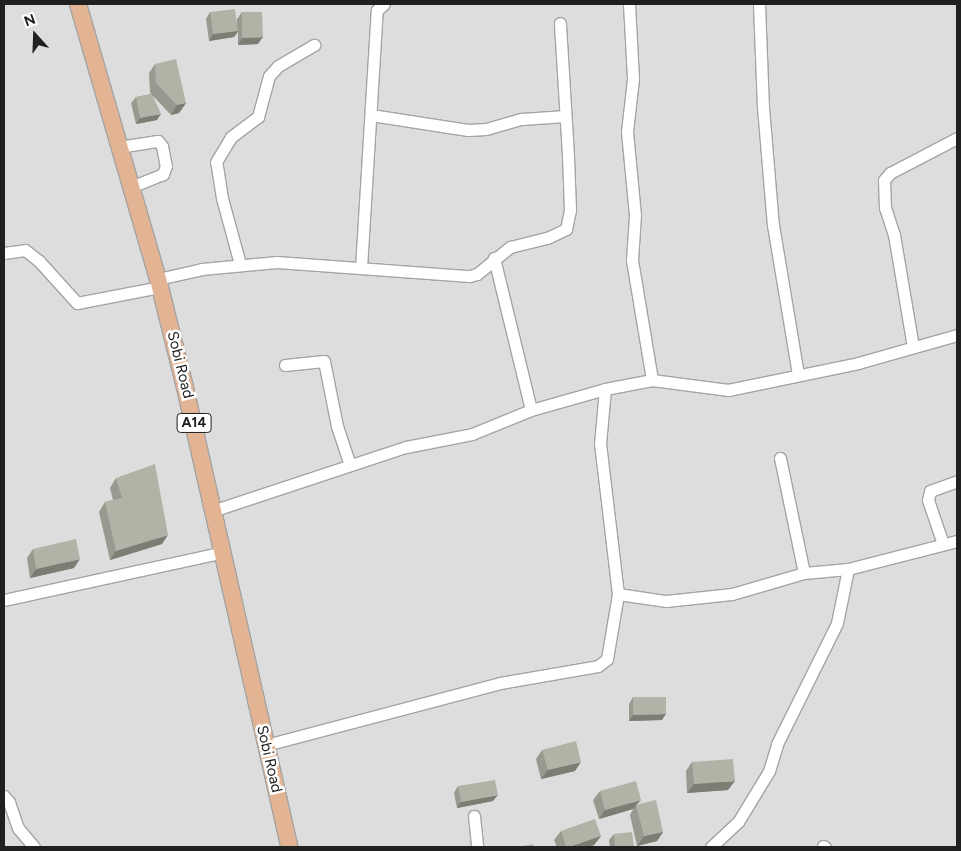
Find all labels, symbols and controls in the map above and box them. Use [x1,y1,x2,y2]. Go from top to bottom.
north arrow [10,10,60,60]
text: N [22,11,38,30]
street label: Sobi Road [163,330,197,400]
road number: A14 [176,412,212,434]
street label: Sobi Road [253,724,285,794]

